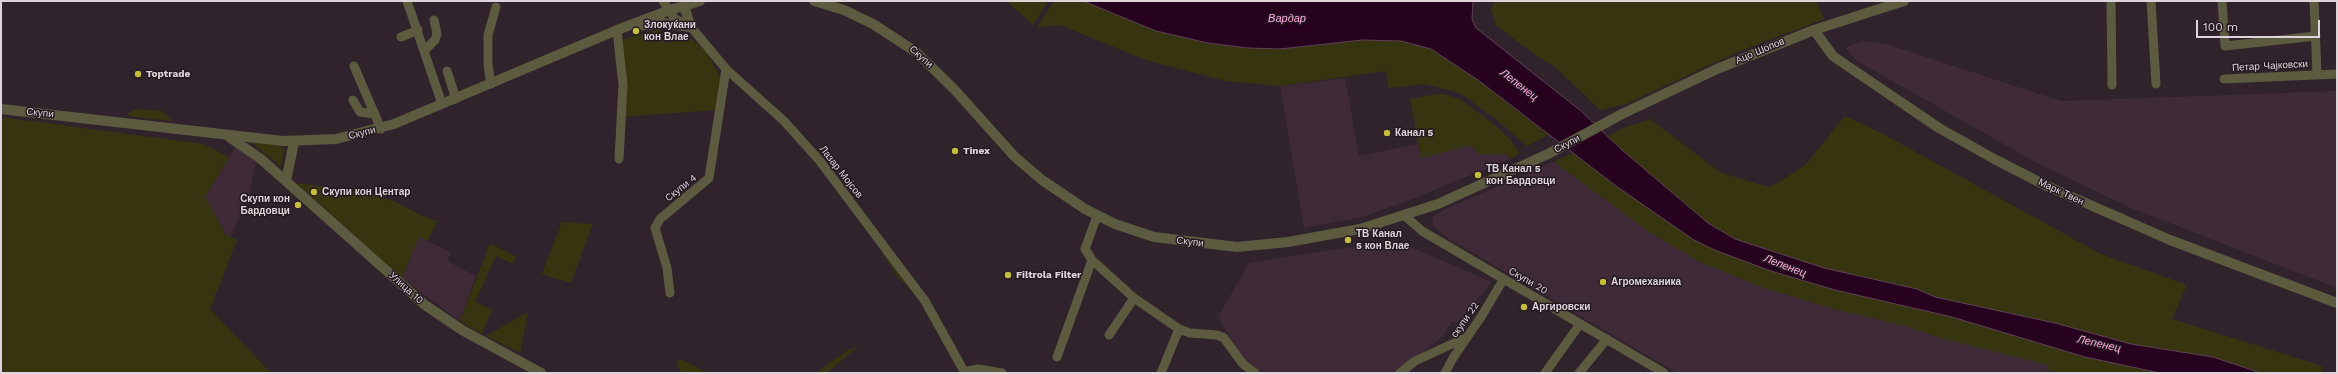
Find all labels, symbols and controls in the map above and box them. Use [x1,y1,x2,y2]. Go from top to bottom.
water label: Вардар [1268,12,1306,26]
scale bar [2198,12,2322,38]
place label: Злокуќани кон Влае [644,19,696,42]
text: 100 m [2203,20,2238,34]
marker: Злокуќани кон Влае [631,26,641,36]
street label: Ацо Шопов [1734,35,1786,67]
street label: Скупи [907,43,935,71]
street label: Петар Чајковски [2232,58,2308,74]
water label: Лепенец [1497,66,1541,104]
place label: Toptrade [146,68,190,80]
marker: Toptrade [133,69,143,79]
street label: Скупи [26,106,54,120]
street label: Скупи [347,124,377,142]
place label: Канал 5 [1395,127,1433,139]
marker: Канал 5 [1382,128,1392,138]
street label: Скупи [1552,132,1582,156]
street label: Лазар Мојсов [817,143,865,201]
place label: Tinex [963,145,990,157]
marker: Tinex [950,146,960,156]
place label: ТВ Канал 5 кон Бардовци [1486,163,1555,186]
marker: ТВ Канал 5 кон Бардовци [1473,170,1483,180]
street label: Cкупи 4 [663,172,699,204]
street label: Марк Твен [2036,176,2086,208]
place label: Скупи кон Центар [322,186,410,198]
marker: Скупи кон Центар [309,187,319,197]
place label: Скупи кон Бардовци [240,193,290,216]
marker: Скупи кон Бардовци [293,200,303,210]
place label: ТВ Канал 5 кон Влае [1356,228,1409,252]
street label: Скупи [1176,234,1204,250]
marker: ТВ Канал 5 кон Влае [1343,235,1353,245]
water label: Лепенец [1762,252,1808,280]
street label: Скупи 20 [1506,265,1550,297]
place label: Filtrola Filter [1016,269,1081,281]
street label: Улица 10 [386,270,426,306]
marker: Filtrola Filter [1003,270,1013,280]
place label: Агромеханика [1611,276,1681,288]
marker: Агромеханика [1598,277,1608,287]
street label: скупи 22 [1448,300,1482,340]
place label: Аргировски [1532,301,1590,313]
marker: Аргировски [1519,302,1529,312]
water label: Лепенец [2076,333,2122,355]

